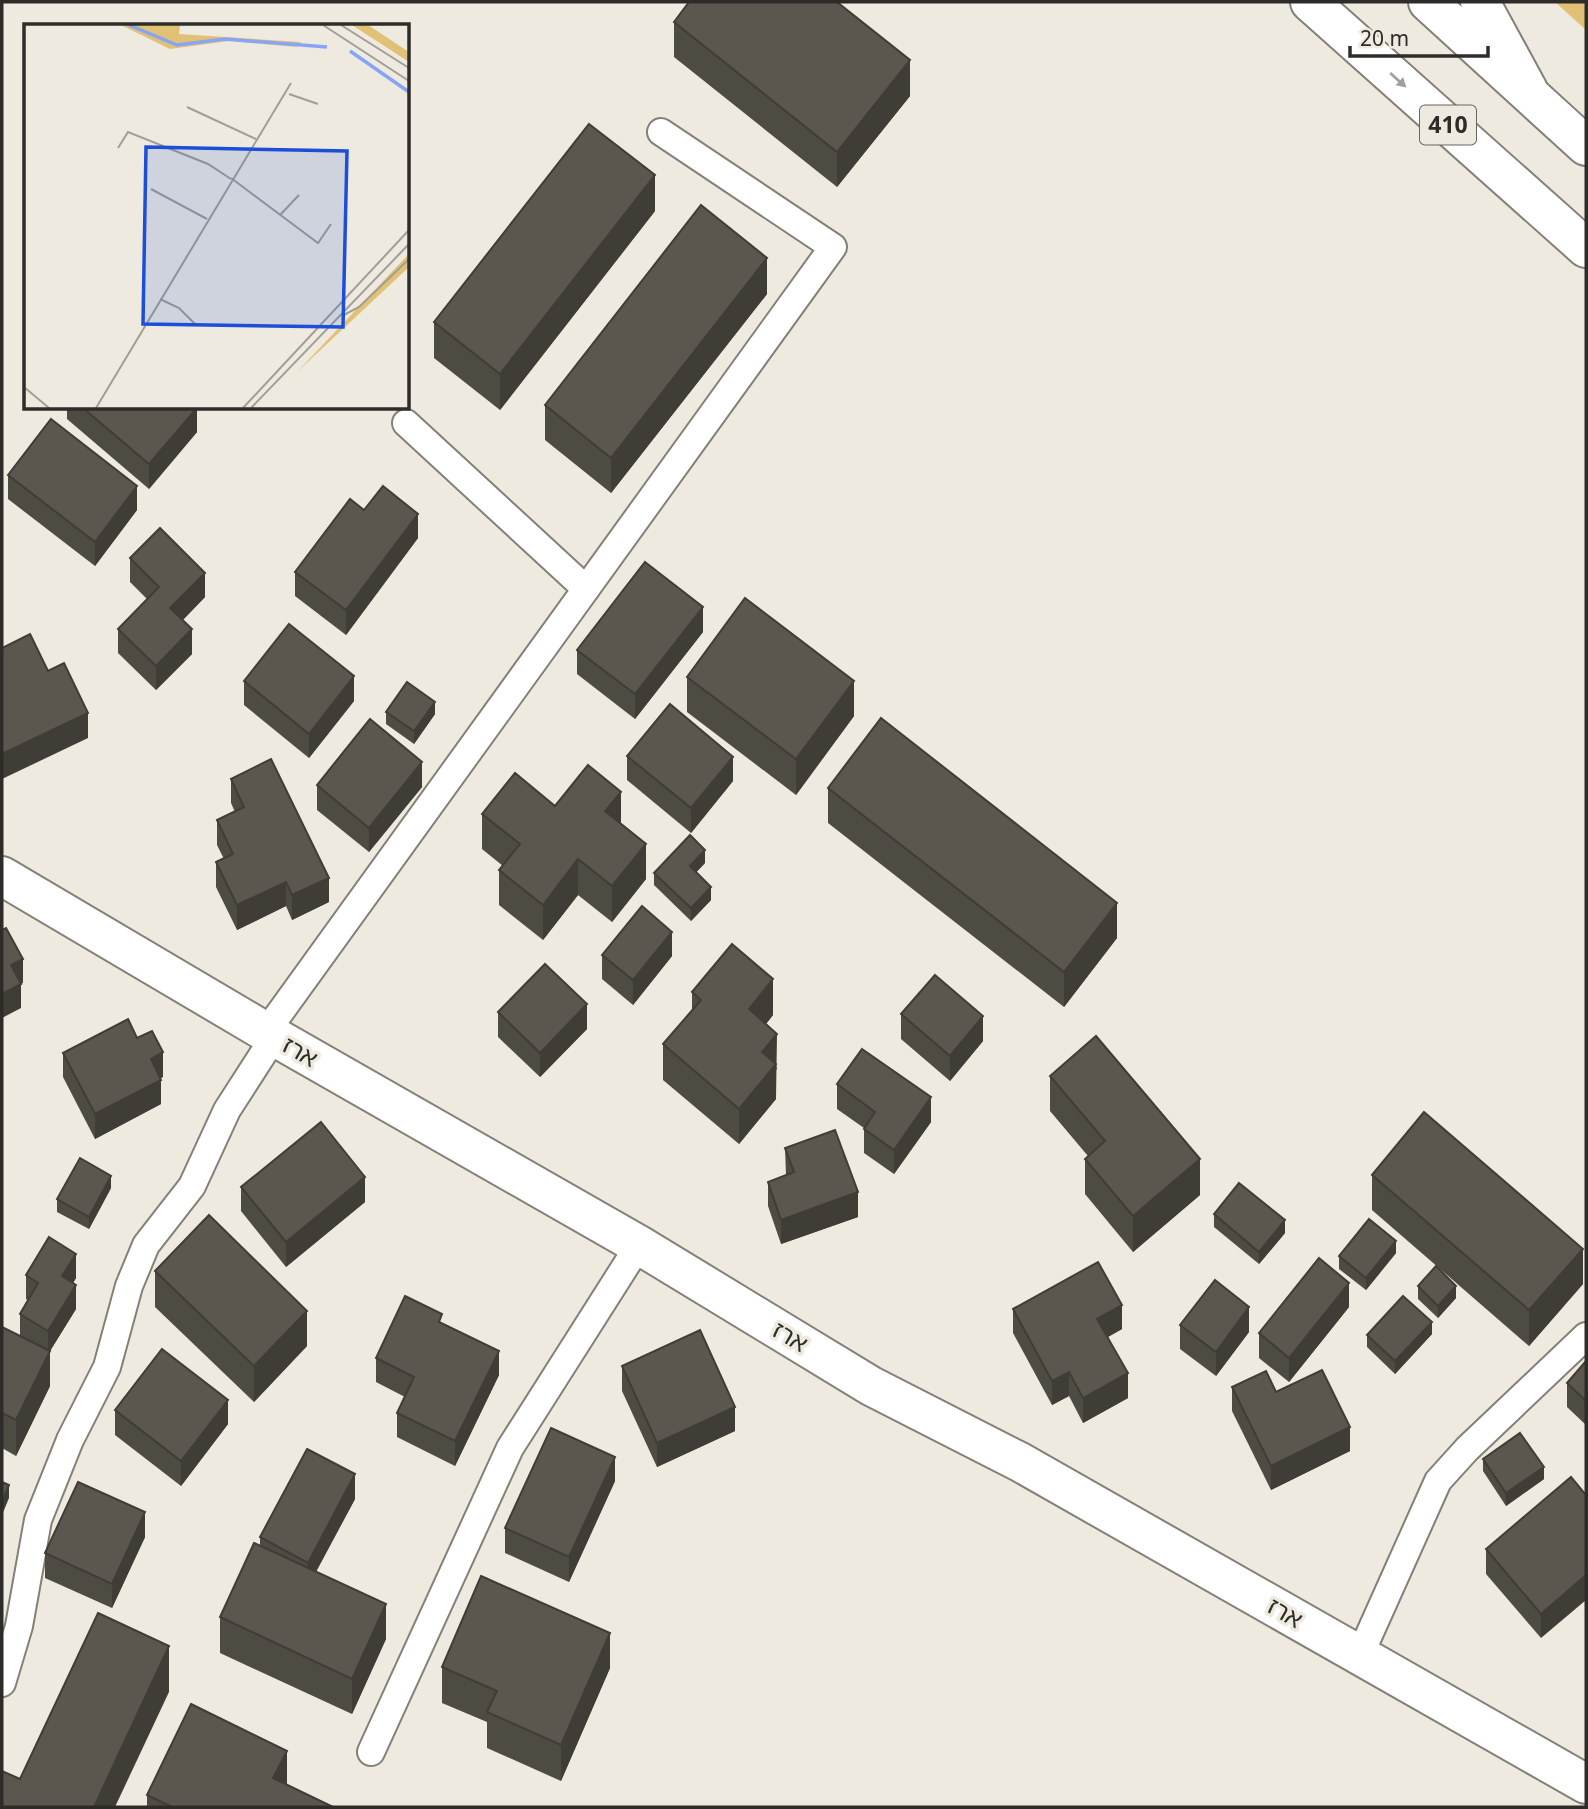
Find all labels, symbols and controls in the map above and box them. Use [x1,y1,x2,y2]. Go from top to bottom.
scale bar [1350,14,1488,58]
inset map [24,24,410,410]
text: 20 m [1360,24,1409,52]
one-way arrow [1389,72,1407,88]
road number: 410 [1420,106,1476,144]
street label: ארז [277,1028,324,1074]
street label: ארז [767,1312,815,1359]
street label: ארז [1262,1589,1309,1635]

